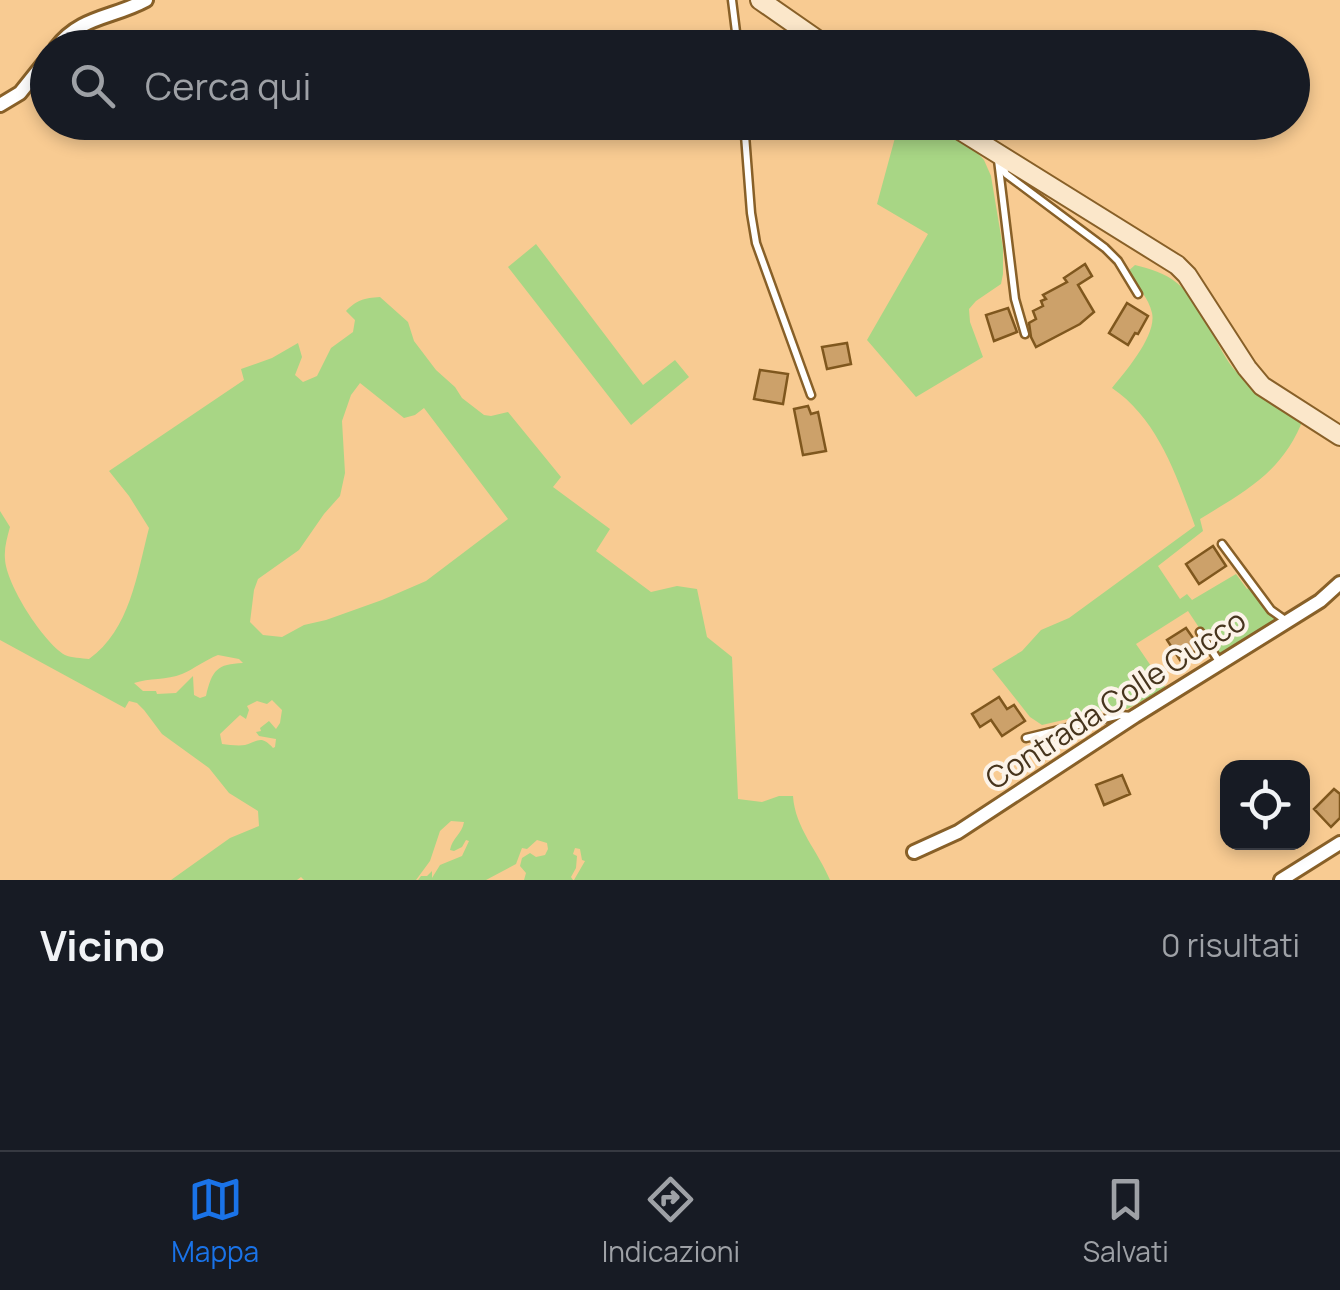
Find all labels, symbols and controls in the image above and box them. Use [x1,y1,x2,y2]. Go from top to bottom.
search box [30,30,1310,140]
icon: search [65,58,120,113]
text: Cerca qui [145,59,311,111]
street label: Contrada Colle Cucco [977,599,1253,798]
map controls [1220,760,1310,850]
button: locate [1220,760,1310,850]
text: Vicino [40,916,165,974]
text: 0 risultati [1161,923,1300,967]
tab: Mappa [171,1172,259,1270]
tab: Indicazioni [602,1172,740,1270]
tab: Salvati [1083,1172,1169,1270]

